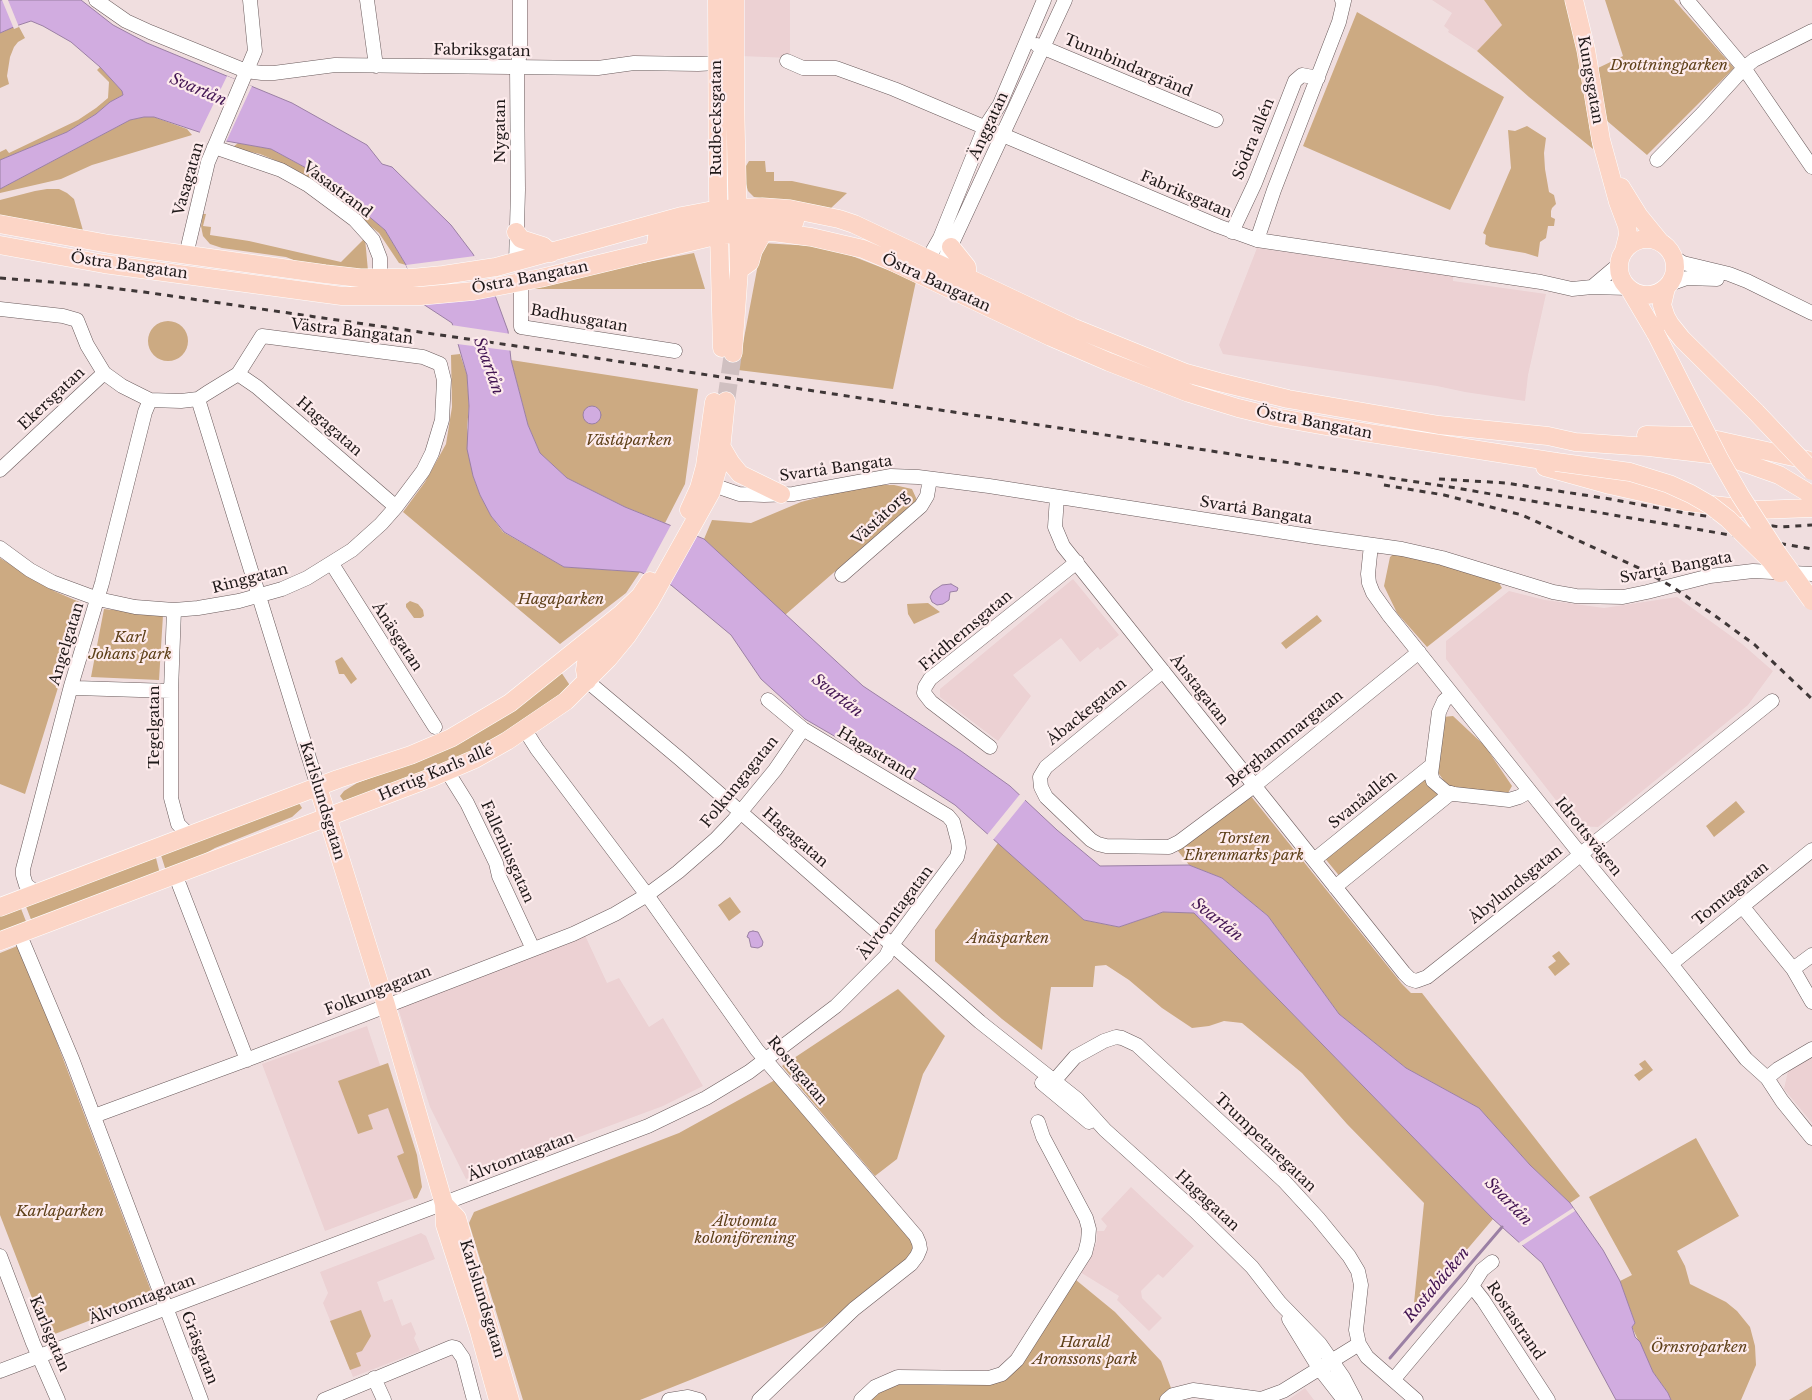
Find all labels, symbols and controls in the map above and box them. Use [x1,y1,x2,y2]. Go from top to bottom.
street label: Tunnbindargränd [1061,31,1195,101]
street label: Kungsgatan [1573,34,1607,126]
street label: Fabriksgatan [433,41,531,61]
park label: Drottningparken [1610,57,1728,75]
street label: Rudbecksgatan [708,60,726,176]
water label: Svartån [167,70,229,110]
street label: Änggatan [966,89,1012,163]
street label: Södra allén [1229,96,1279,182]
street label: Nygatan [492,99,510,163]
street label: Vasagatan [170,140,208,218]
street label: Vasastrand [299,158,375,222]
street label: Fabriksgatan [1138,168,1234,222]
street label: Östra Bangatan [69,249,189,283]
street label: Östra Bangatan [879,250,993,316]
street label: Östra Bangatan [470,258,590,298]
street label: Badhusgatan [529,302,629,336]
street label: Västra Bangatan [290,316,414,348]
water label: Svartån [469,335,507,397]
street label: Ekersgatan [15,364,89,434]
street label: Hagagatan [292,394,366,460]
street label: Östra Bangatan [1254,403,1374,443]
park label: Väståparken [586,432,672,450]
street label: Svartå Bangata [779,452,893,486]
street label: Väståtorg [849,487,913,549]
street label: Svartå Bangata [1199,493,1313,529]
street label: Svartå Bangata [1619,548,1733,588]
street label: Ringgatan [210,560,290,598]
street label: Fridhemsgatan [916,587,1016,675]
park label: Hagaparken [518,591,604,609]
street label: Ånäsgatan [368,599,426,675]
street label: Angelgatan [46,600,88,688]
park label: Karl Johans park [88,629,172,664]
street label: Ånstagatan [1166,651,1232,729]
water label: Svartån [808,670,866,722]
street label: Åbackegatan [1044,675,1130,749]
street label: Tegelgatan [146,685,164,769]
street label: Berghammargatan [1223,687,1347,791]
street label: Hagastrand [834,724,918,784]
street label: Folkungagatan [698,733,782,831]
street label: Karlslundsgatan [295,740,349,862]
street label: Hertig Karls allé [376,741,496,805]
street label: Svanåallén [1325,767,1401,833]
street label: Idrottsvägen [1551,794,1625,880]
street label: Falleniusgatan [476,798,538,906]
street label: Hagagatan [758,805,832,871]
park label: Torsten Ehrenmarks park [1184,830,1304,865]
street label: Åbylundsgatan [1466,842,1566,928]
street label: Tomtagatan [1690,858,1772,930]
street label: Älvtomtagatan [855,863,937,963]
water label: Svartån [1188,894,1246,946]
park label: Ånäsparken [967,930,1049,948]
street label: Folkungagatan [322,962,434,1020]
street label: Rostagatan [763,1033,831,1109]
street label: Trumpetaregatan [1210,1090,1320,1196]
street label: Älvtomtagatan [465,1128,577,1186]
street label: Hagagatan [1171,1167,1243,1235]
water label: Svartån [1480,1174,1536,1230]
park label: Karlaparken [16,1203,104,1221]
park label: Älvtomta koloniförening [694,1213,796,1248]
street label: Karlslundsgatan [455,1238,509,1360]
water label: Rostabäcken [1400,1244,1474,1326]
street label: Älvtomtagatan [86,1271,198,1329]
street label: Rostastrand [1482,1278,1548,1364]
street label: Karlsgatan [25,1293,73,1375]
street label: Gräsgatan [177,1309,221,1387]
park label: Harald Aronssons park [1033,1334,1137,1369]
park label: Örnsroparken [1651,1339,1747,1357]

